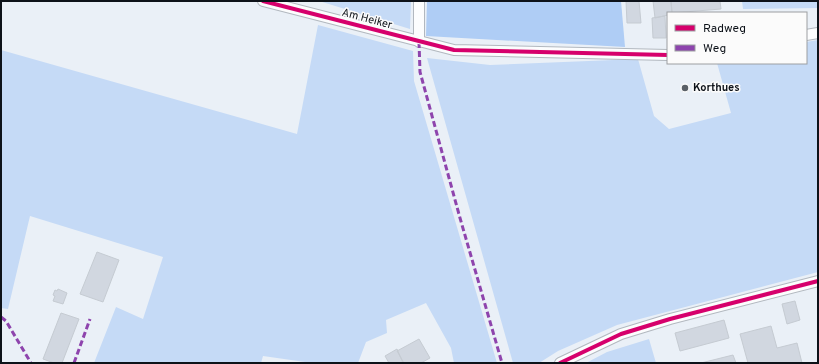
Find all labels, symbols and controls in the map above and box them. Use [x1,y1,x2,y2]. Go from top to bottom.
street label: Am Heiker [340,6,394,33]
legend [667,12,807,64]
text: Radweg [703,21,746,37]
text: Weg [703,41,726,57]
place label: Korthues [693,81,740,95]
marker: Korthues [680,83,690,93]

